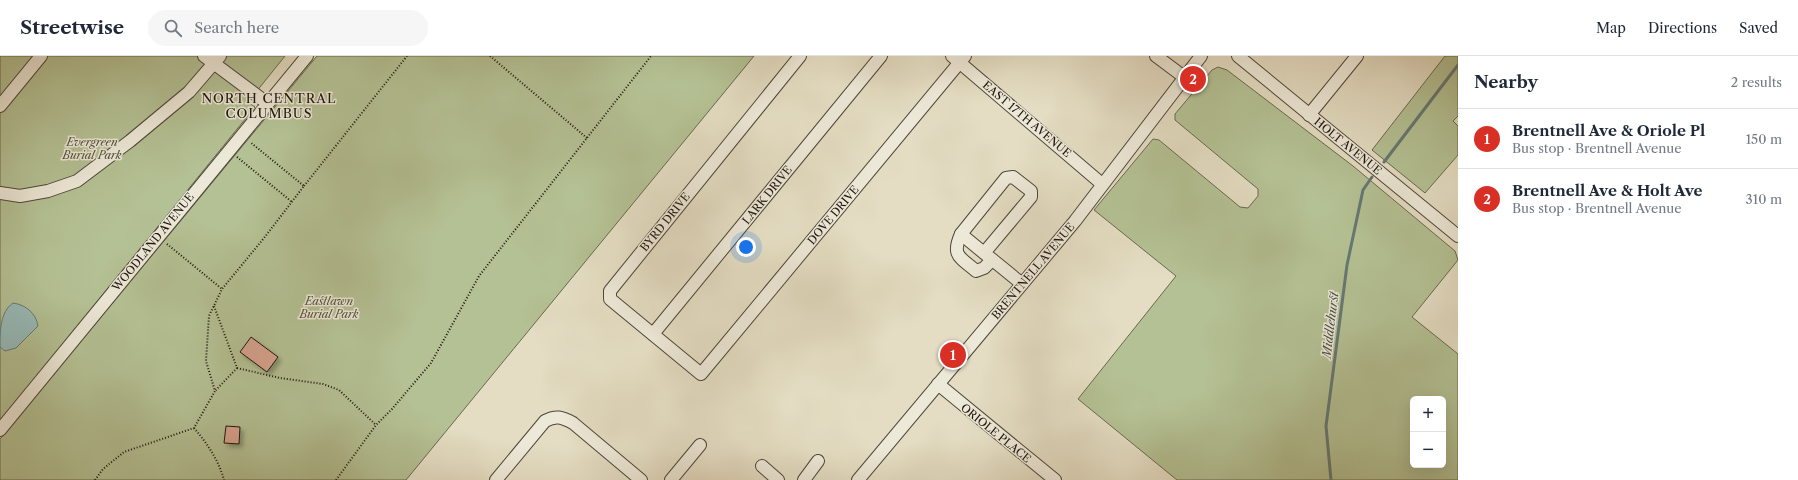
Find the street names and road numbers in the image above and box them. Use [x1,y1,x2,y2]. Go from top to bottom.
street label: EAST 17TH AVENUE [980,78,1074,160]
street label: HOLT AVENUE [1311,114,1385,178]
street label: LARK DRIVE [739,163,795,227]
street label: DOVE DRIVE [804,182,862,247]
street label: BYRD DRIVE [637,189,693,254]
street label: WOODLAND AVENUE [108,190,197,295]
street label: BRENTNELL AVENUE [988,220,1078,322]
street label: ORIOLE PLACE [958,400,1034,466]

